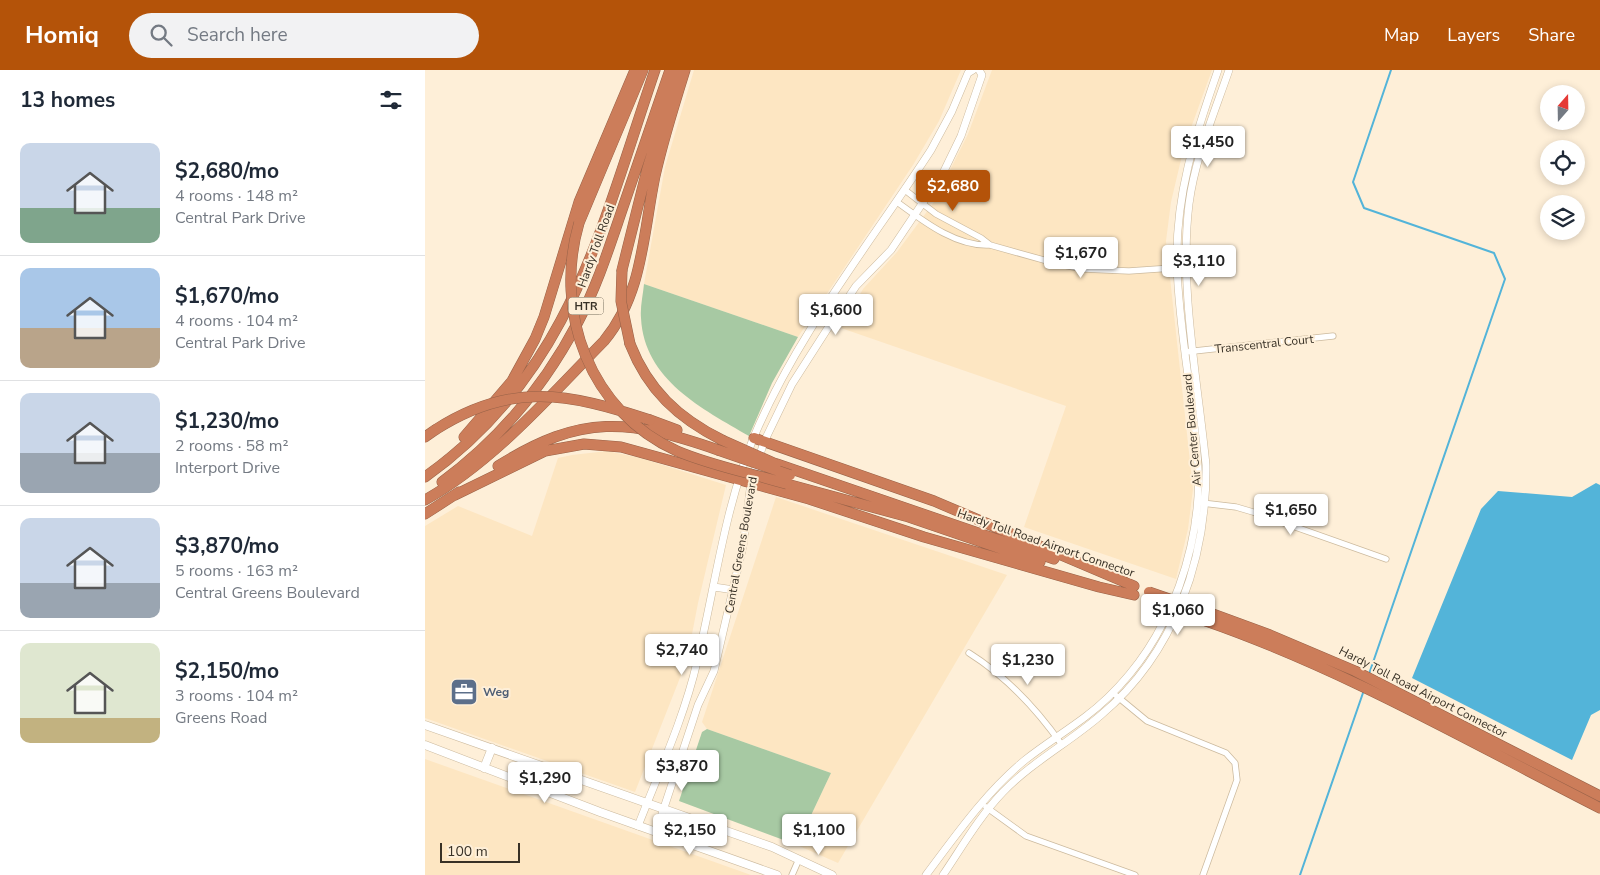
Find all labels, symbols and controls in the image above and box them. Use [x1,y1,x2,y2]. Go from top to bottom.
search box [129,13,479,58]
text: Homiq [25,19,99,51]
icon: search [147,21,175,49]
text: Search here [187,22,288,48]
text: Map [1384,23,1419,47]
text: Layers [1447,23,1500,47]
text: Share [1528,23,1575,47]
north arrow [1540,85,1585,130]
map controls [1540,85,1585,240]
text: 13 homes [20,86,115,114]
icon: filters [377,86,405,114]
pin: $1,450 [1167,126,1249,168]
text: $1,450 [1182,131,1234,153]
button: locate [1540,140,1585,185]
text: $2,680/mo [175,157,279,185]
icon: home [60,163,120,223]
pin: $2,680 [912,170,994,212]
text: $2,680 [927,175,979,197]
text: 4 rooms · 148 m² [175,185,298,207]
button: layers [1540,195,1585,240]
street label: Hardy Toll Road [574,202,618,290]
text: Central Park Drive [175,207,305,229]
pin: $1,670 [1040,236,1122,279]
text: $1,670 [1055,242,1107,264]
pin: $3,110 [1158,244,1240,287]
text: $3,110 [1173,250,1225,272]
text: $1,670/mo [175,282,279,310]
icon: home [60,288,120,348]
pin: $1,600 [795,294,877,336]
road number: HTR [569,298,603,315]
text: $1,600 [810,299,862,321]
text: 4 rooms · 104 m² [175,310,298,332]
street label: Transcentral Court [1214,331,1315,357]
text: Central Park Drive [175,332,305,354]
street label: Air Center Boulevard [1179,373,1205,487]
text: $1,230/mo [175,407,279,435]
icon: home [60,413,120,473]
text: 2 rooms · 58 m² [175,435,288,457]
text: Interport Drive [175,457,280,479]
street label: Central Greens Boulevard [721,475,761,615]
pin: $1,650 [1250,494,1332,536]
text: $1,650 [1265,499,1317,521]
street label: Hardy Toll Road Airport Connector [955,505,1137,581]
text: $3,870/mo [175,532,279,560]
icon: home [60,538,120,598]
text: 5 rooms · 163 m² [175,560,298,582]
text: Central Greens Boulevard [175,582,360,604]
pin: $1,060 [1137,594,1219,636]
text: $1,060 [1152,599,1204,621]
pin: $2,740 [641,634,723,676]
text: $2,740 [656,639,708,661]
street label: Hardy Toll Road Airport Connector [1336,643,1510,742]
pin: $1,230 [987,644,1069,686]
text: $1,230 [1002,649,1054,671]
text: $2,150/mo [175,657,279,685]
icon: home [60,663,120,723]
office icon: Weg [449,677,479,707]
place label: Weg [483,684,509,700]
text: 3 rooms · 104 m² [175,685,298,707]
text: Greens Road [175,707,267,729]
pin: $3,870 [641,750,723,792]
text: $3,870 [656,755,708,777]
pin: $1,290 [504,762,586,804]
text: $1,290 [519,767,571,789]
pin: $2,150 [649,814,731,856]
pin: $1,100 [778,814,860,856]
text: $2,150 [664,819,716,841]
text: $1,100 [793,819,845,841]
scale bar [440,840,520,863]
text: 100 m [447,842,488,861]

